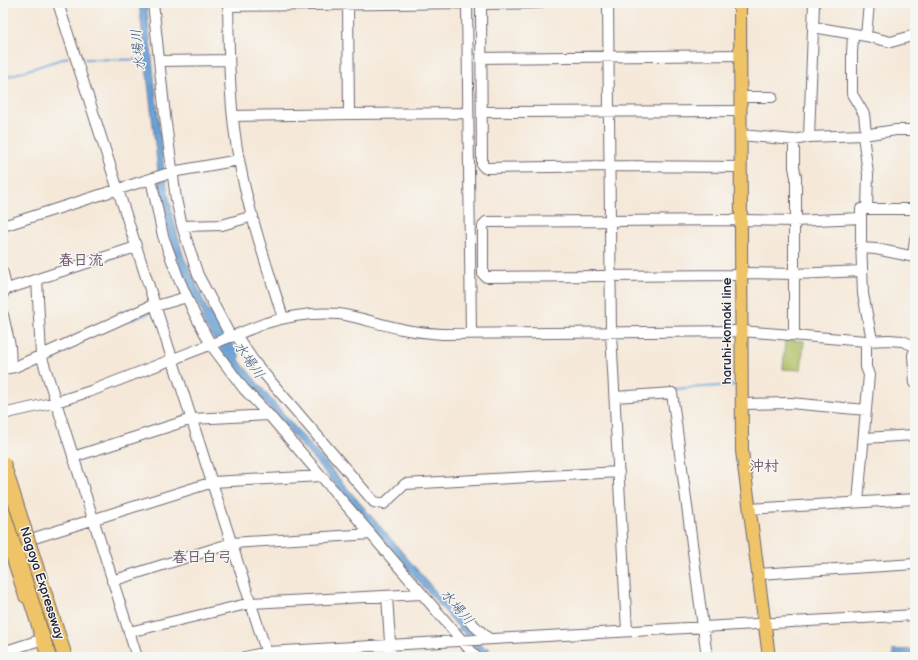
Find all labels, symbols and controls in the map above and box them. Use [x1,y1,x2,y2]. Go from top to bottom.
water label: 水場川 [127,28,149,72]
district label: 春日流 [58,251,104,270]
street label: haruhi-komaki line [719,277,735,385]
water label: 水場川 [230,338,268,382]
district label: 沖村 [749,457,779,476]
street label: Nagoya Expressway [16,525,68,641]
district label: 春日白弓 [172,548,232,567]
water label: 水場川 [437,586,477,628]

